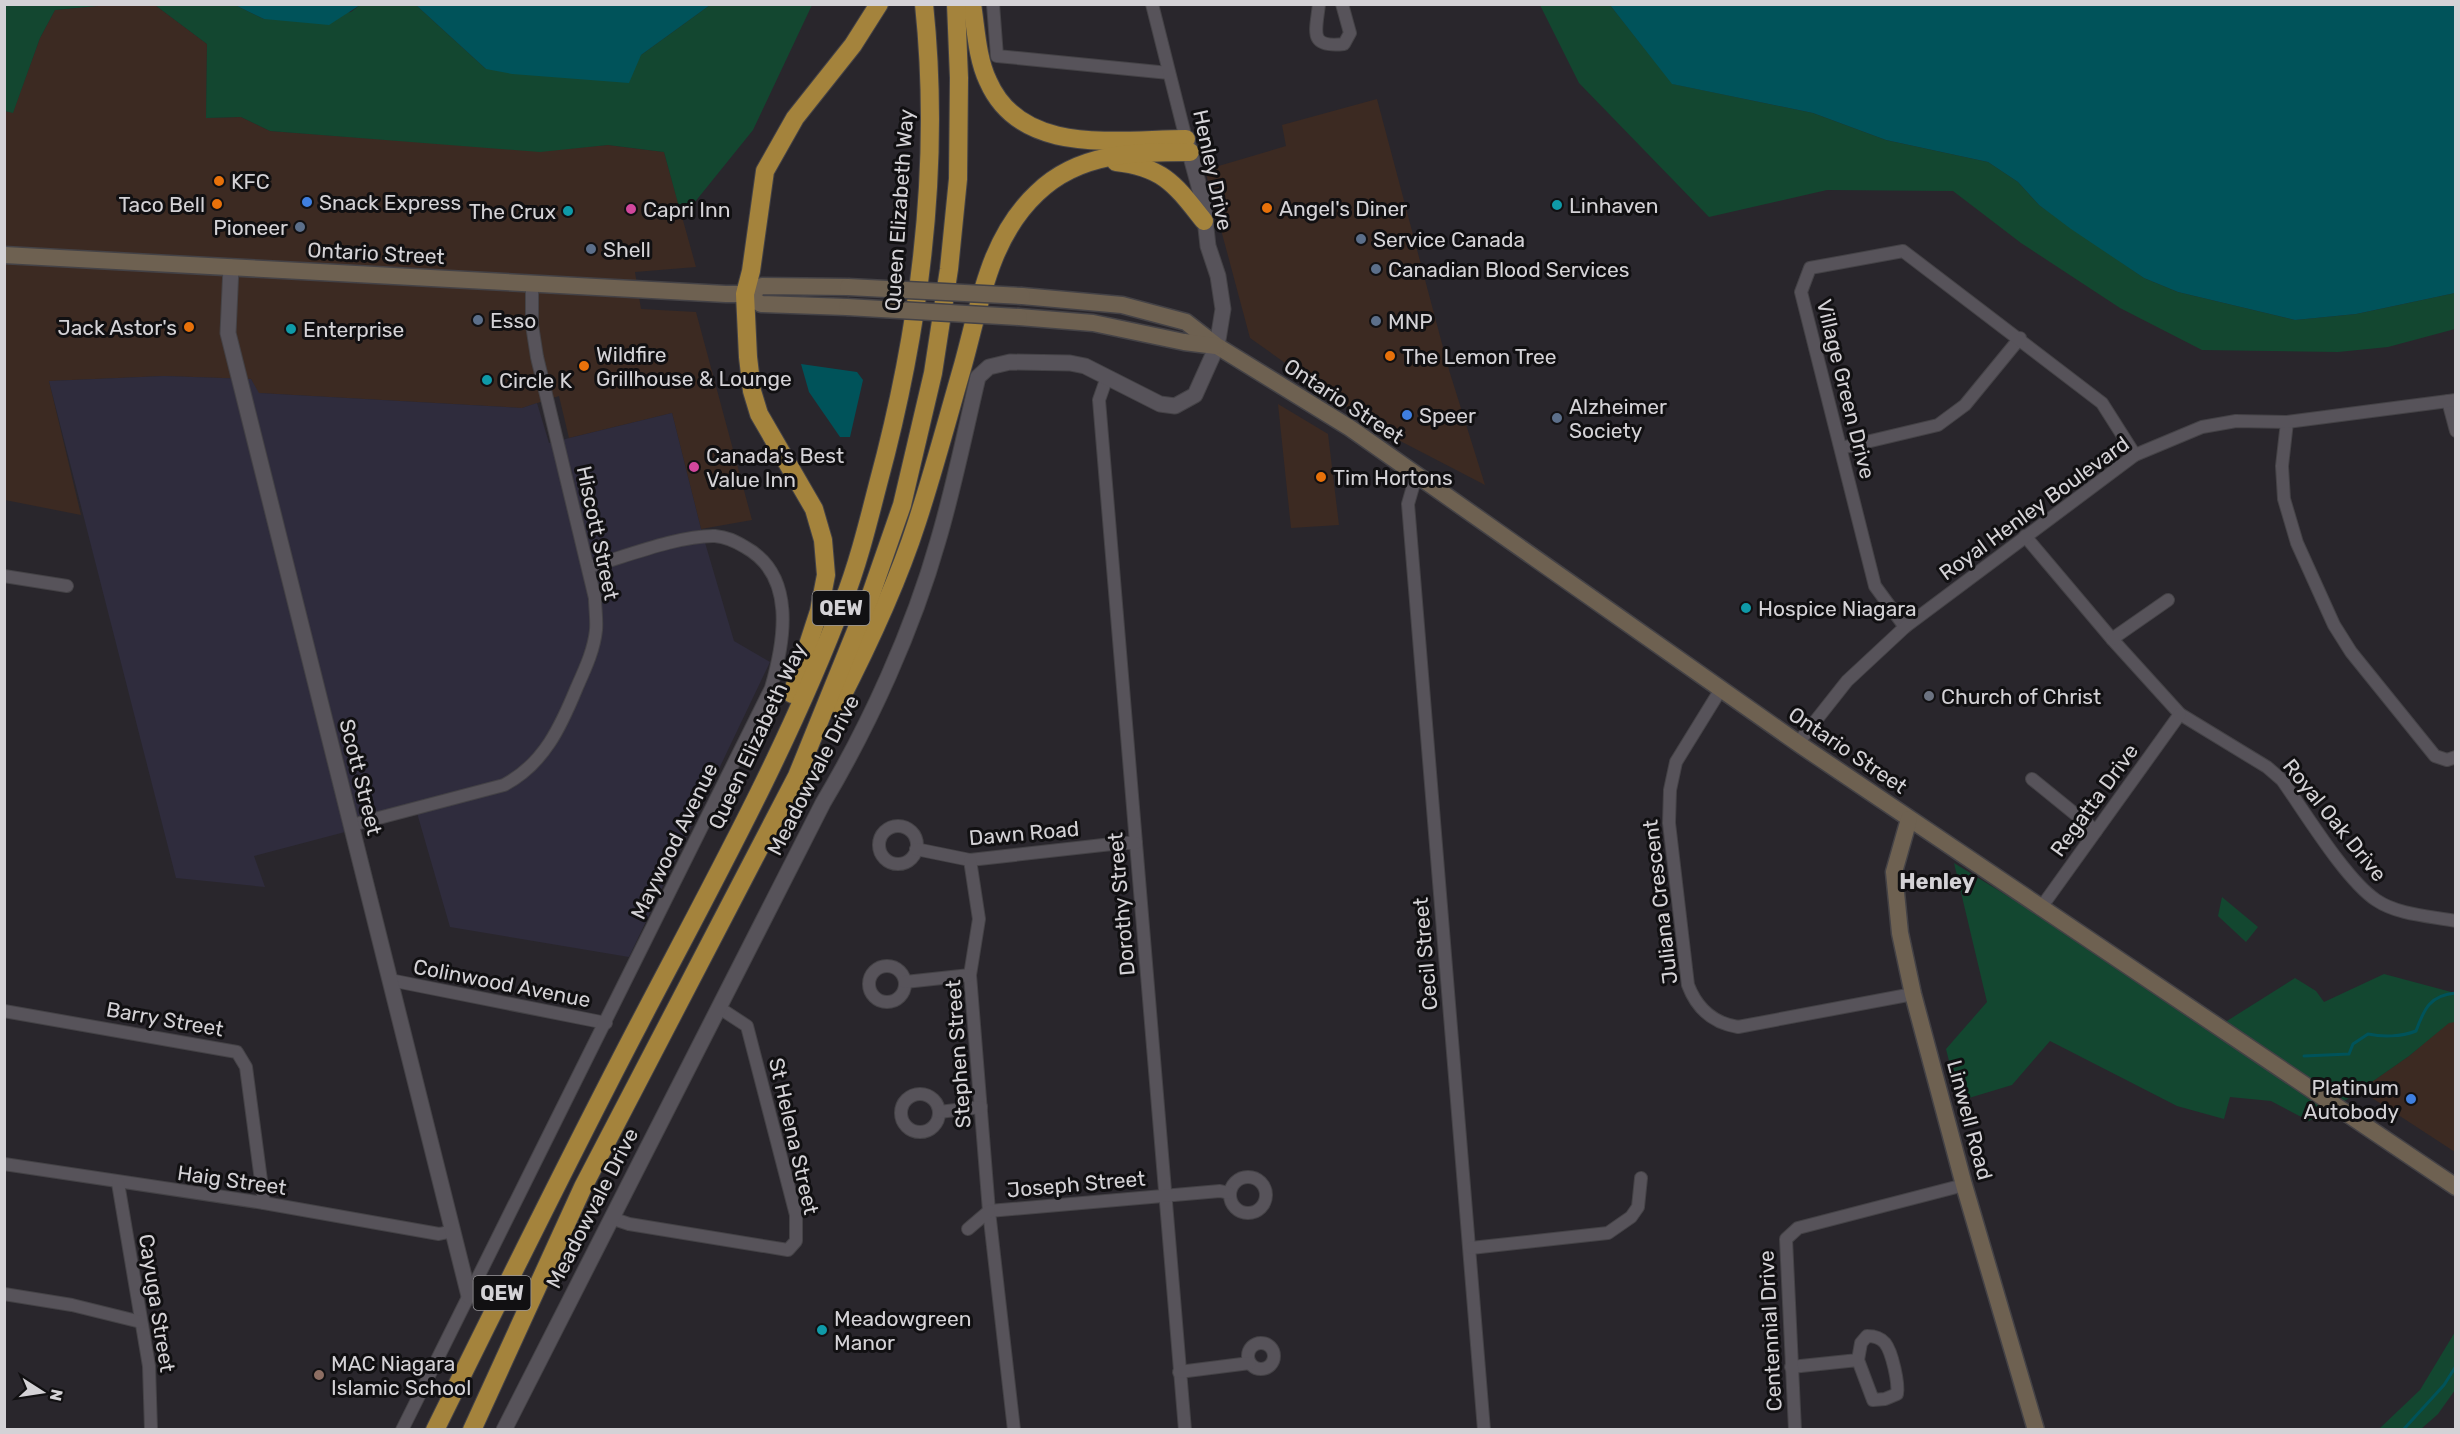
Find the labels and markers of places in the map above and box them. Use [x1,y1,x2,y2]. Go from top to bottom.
place label: KFC [231,169,270,194]
marker: KFC [212,174,226,188]
place label: Snack Express [319,190,461,215]
place label: Taco Bell [118,192,205,217]
place label: Linhaven [1569,193,1659,218]
marker: Snack Express [300,195,314,209]
place label: Angel's Diner [1279,196,1407,221]
marker: Taco Bell [210,197,224,211]
place label: Capri Inn [643,197,731,222]
marker: Linhaven [1550,198,1564,212]
place label: The Crux [469,199,556,224]
marker: Angel's Diner [1260,201,1274,215]
marker: Capri Inn [624,202,638,216]
marker: The Crux [561,204,575,218]
place label: Pioneer [213,215,288,240]
marker: Pioneer [293,220,307,234]
place label: Service Canada [1373,227,1525,252]
marker: Service Canada [1354,232,1368,246]
place label: Shell [603,237,651,262]
marker: Shell [584,242,598,256]
place label: Canadian Blood Services [1388,257,1629,282]
marker: Canadian Blood Services [1369,262,1383,276]
place label: Esso [490,308,536,333]
place label: MNP [1388,309,1433,334]
marker: Esso [471,313,485,327]
marker: MNP [1369,314,1383,328]
place label: Jack Astor's [58,315,177,340]
place label: Enterprise [303,317,404,342]
marker: Jack Astor's [182,320,196,334]
marker: Enterprise [284,322,298,336]
place label: Wildfire Grillhouse & Lounge [596,342,792,391]
place label: The Lemon Tree [1402,344,1557,369]
marker: The Lemon Tree [1383,349,1397,363]
marker: Wildfire Grillhouse & Lounge [577,359,591,373]
place label: Circle K [499,368,572,393]
marker: Circle K [480,373,494,387]
place label: Alzheimer Society [1569,394,1667,443]
place label: Speer [1419,403,1476,428]
marker: Speer [1400,408,1414,422]
marker: Alzheimer Society [1550,411,1564,425]
place label: Canada's Best Value Inn [706,443,844,492]
marker: Canada's Best Value Inn [687,460,701,474]
place label: Tim Hortons [1333,465,1453,490]
marker: Tim Hortons [1314,470,1328,484]
place label: Hospice Niagara [1758,596,1917,621]
marker: Hospice Niagara [1739,601,1753,615]
place label: Church of Christ [1941,684,2101,709]
marker: Church of Christ [1922,689,1936,703]
place label: Platinum Autobody [2304,1075,2399,1124]
marker: Platinum Autobody [2404,1092,2418,1106]
place label: Meadowgreen Manor [834,1306,971,1355]
marker: Meadowgreen Manor [815,1323,829,1337]
place label: MAC Niagara Islamic School [331,1351,471,1400]
marker: MAC Niagara Islamic School [312,1368,326,1382]

